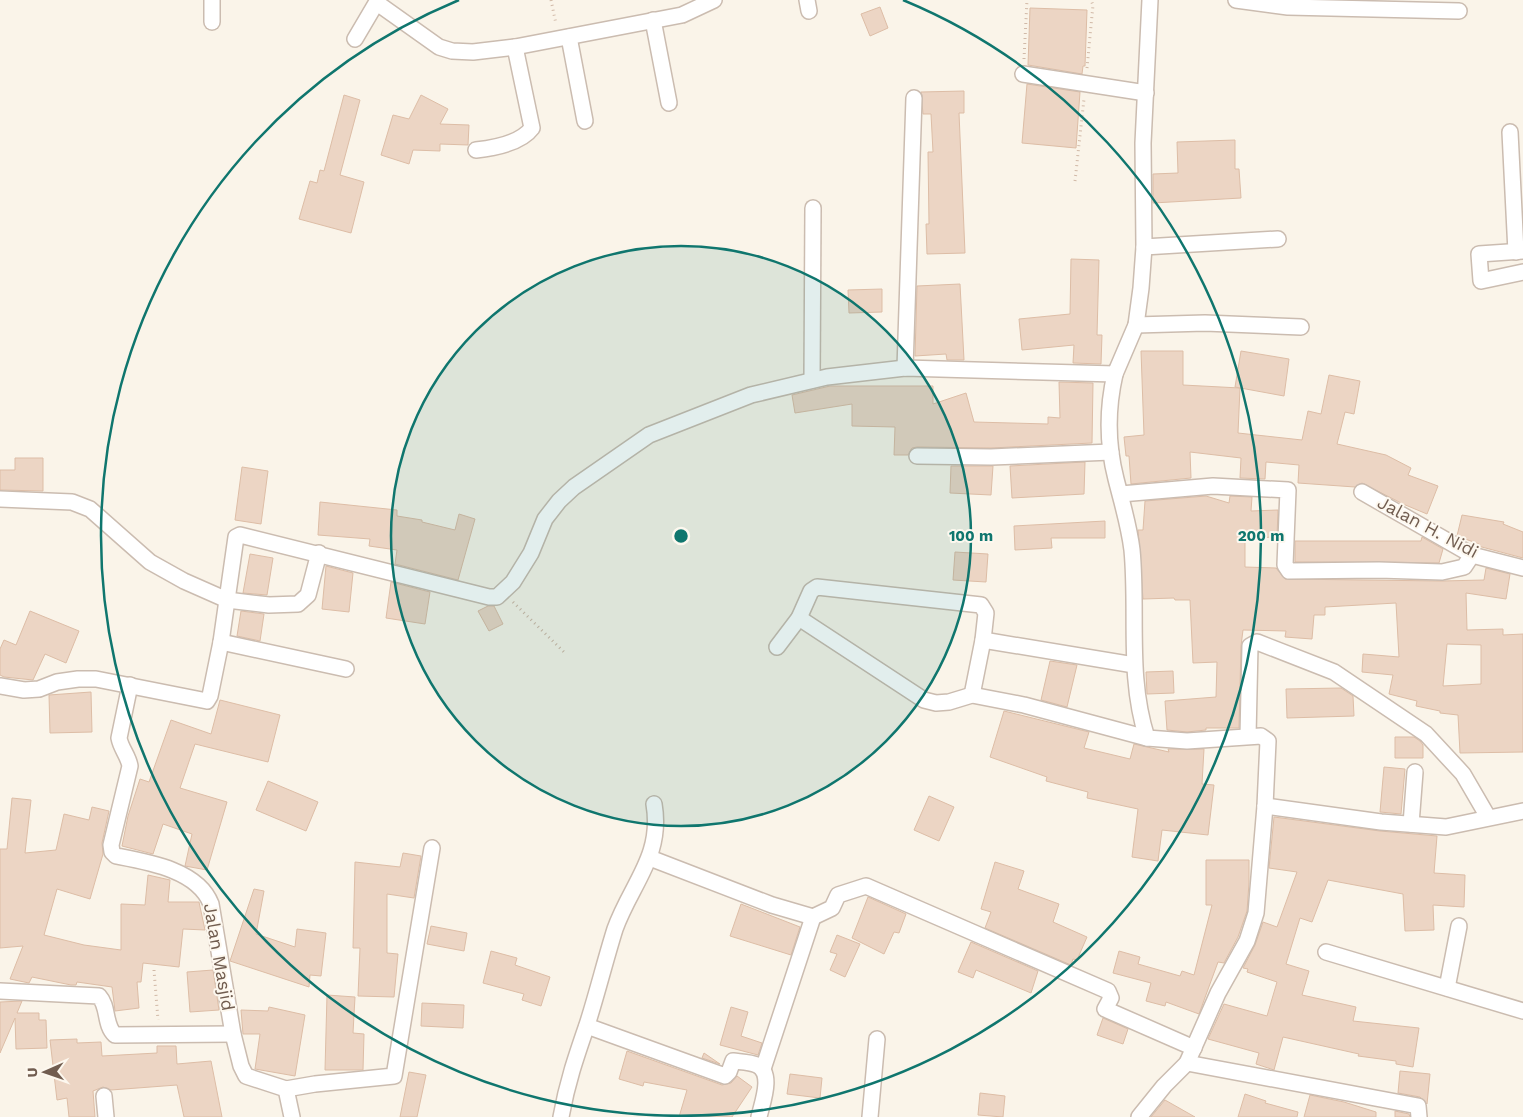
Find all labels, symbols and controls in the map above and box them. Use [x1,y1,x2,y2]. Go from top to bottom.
street label: Jalan H. Nidi [1374,491,1482,562]
centre of rings [672,527,690,545]
text: 100 m [949,527,993,545]
text: 200 m [1238,527,1284,545]
street label: Jalan Masjid [200,902,239,1012]
north arrow [20,1047,70,1097]
text: U [24,1067,40,1078]

